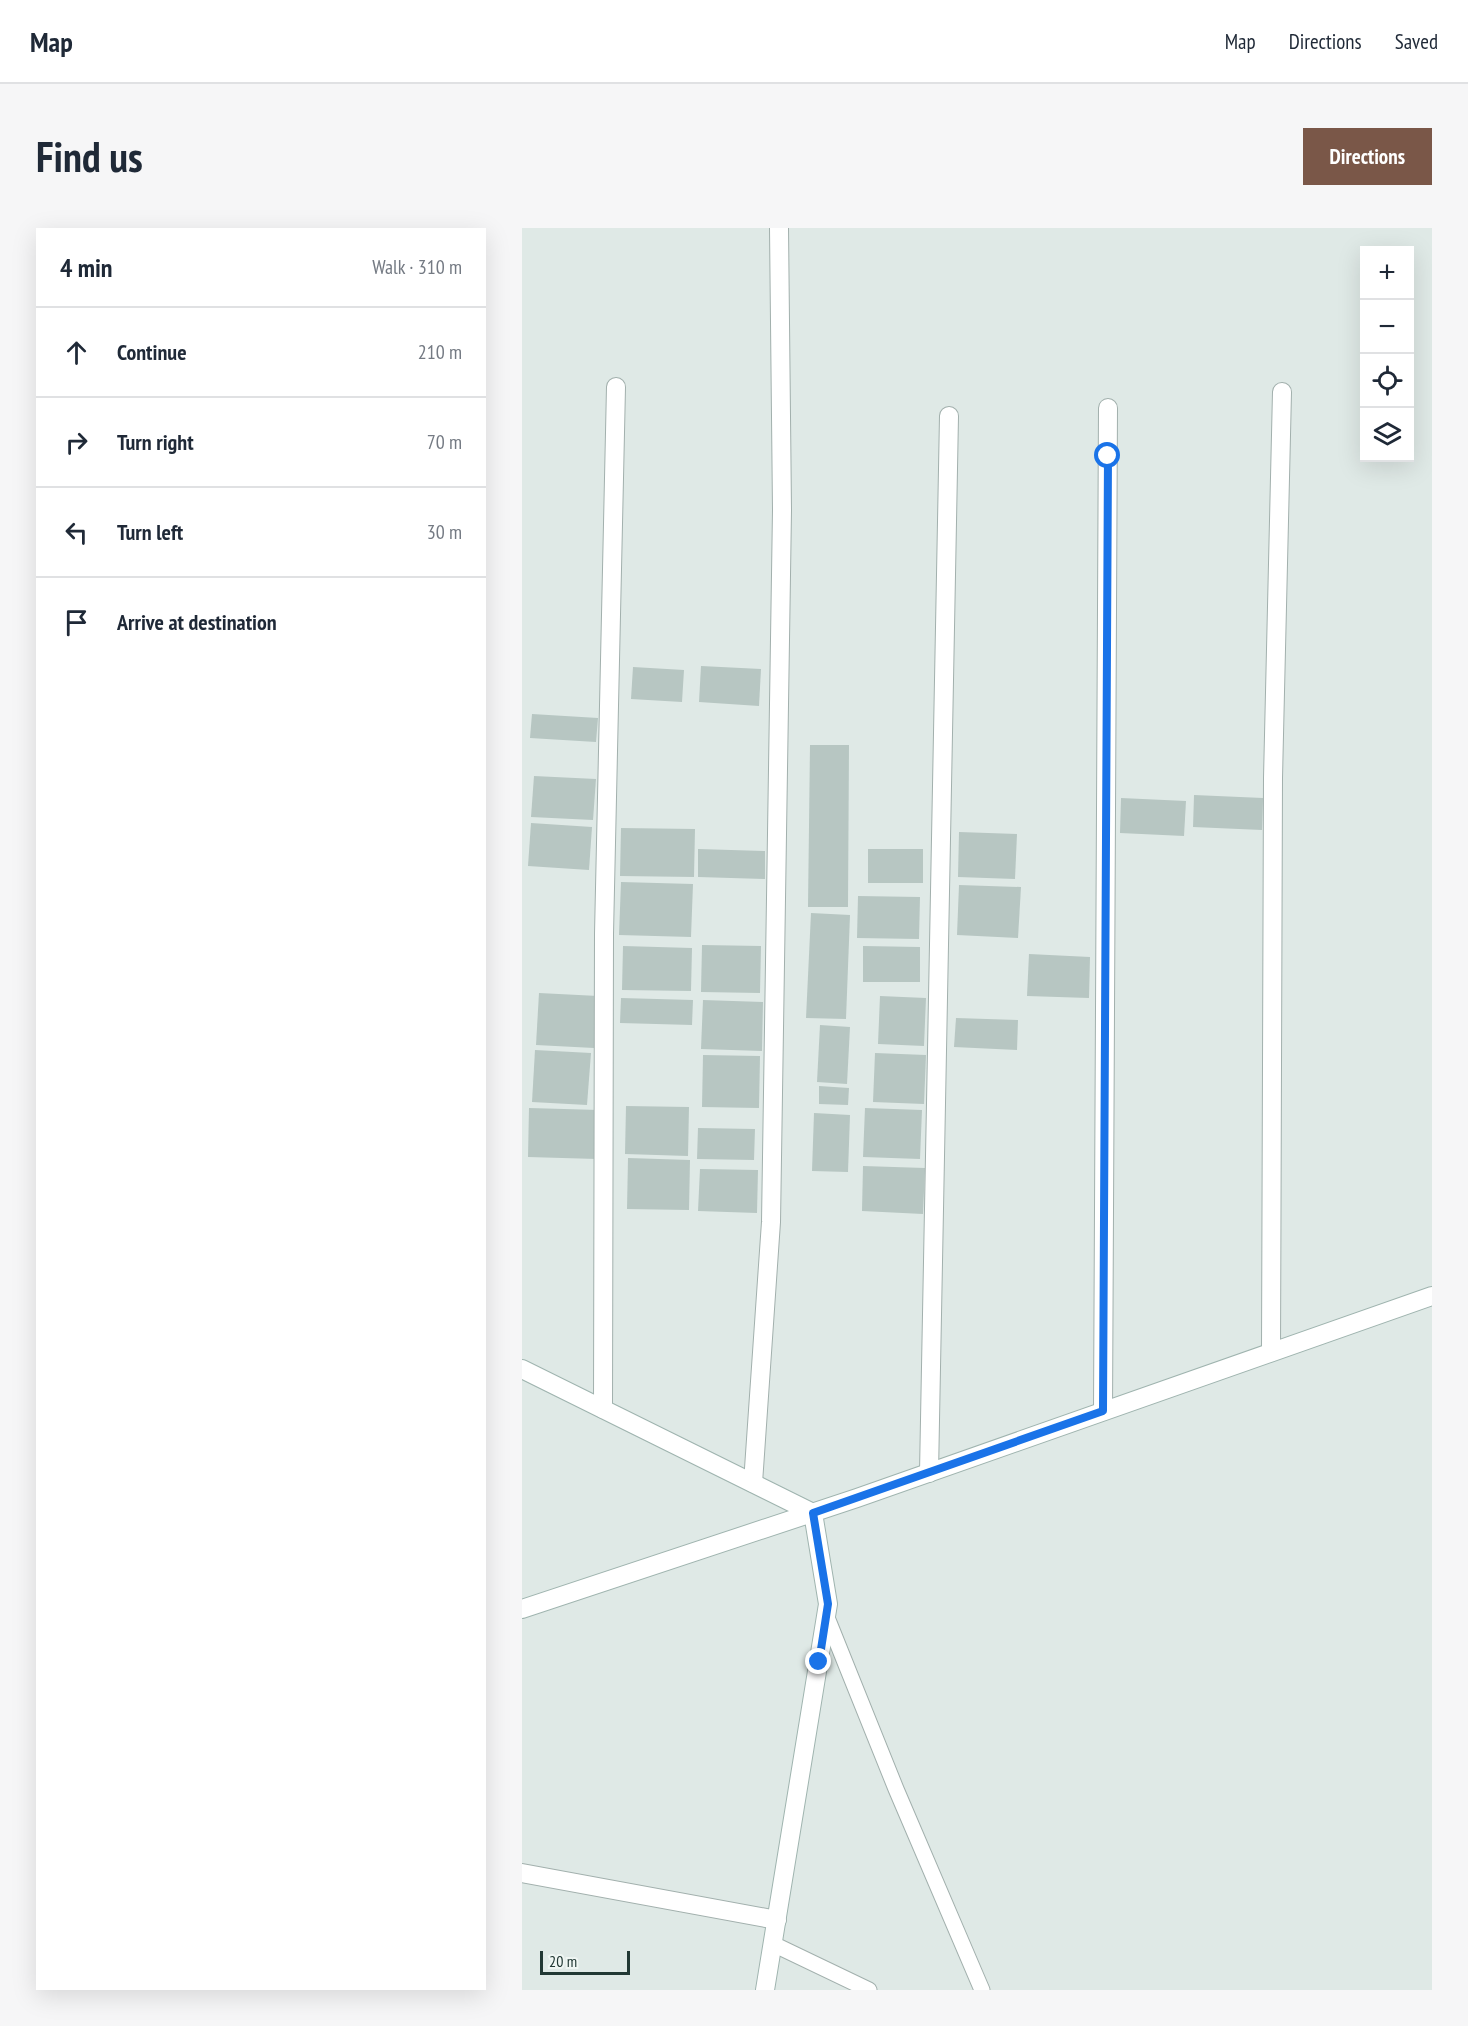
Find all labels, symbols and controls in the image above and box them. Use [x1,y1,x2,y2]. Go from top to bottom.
text: Map [30,23,73,60]
text: Map [1225,28,1256,55]
text: Directions [1289,28,1362,55]
text: Saved [1395,28,1438,55]
button: Directions [1303,128,1432,185]
text: Find us [36,129,143,184]
map controls [1360,246,1414,462]
button: + [1360,246,1414,300]
text: 4 min [60,251,113,284]
text: Walk · 310 m [372,254,462,280]
button: − [1360,300,1414,354]
icon: ahead [60,336,93,369]
text: Continue [117,338,187,366]
text: 210 m [418,339,462,365]
button: locate [1360,354,1414,408]
button: layers [1360,408,1414,462]
icon: right [60,426,93,459]
text: Turn right [117,428,194,456]
text: 70 m [427,429,462,455]
route start [1094,442,1120,468]
icon: left [60,516,93,549]
text: Turn left [117,518,183,546]
text: 30 m [427,519,462,545]
icon: arrive [60,606,93,639]
text: Arrive at destination [117,608,277,636]
route end [805,1648,831,1674]
scale bar [540,1948,630,1976]
text: 20 m [549,1951,577,1971]

